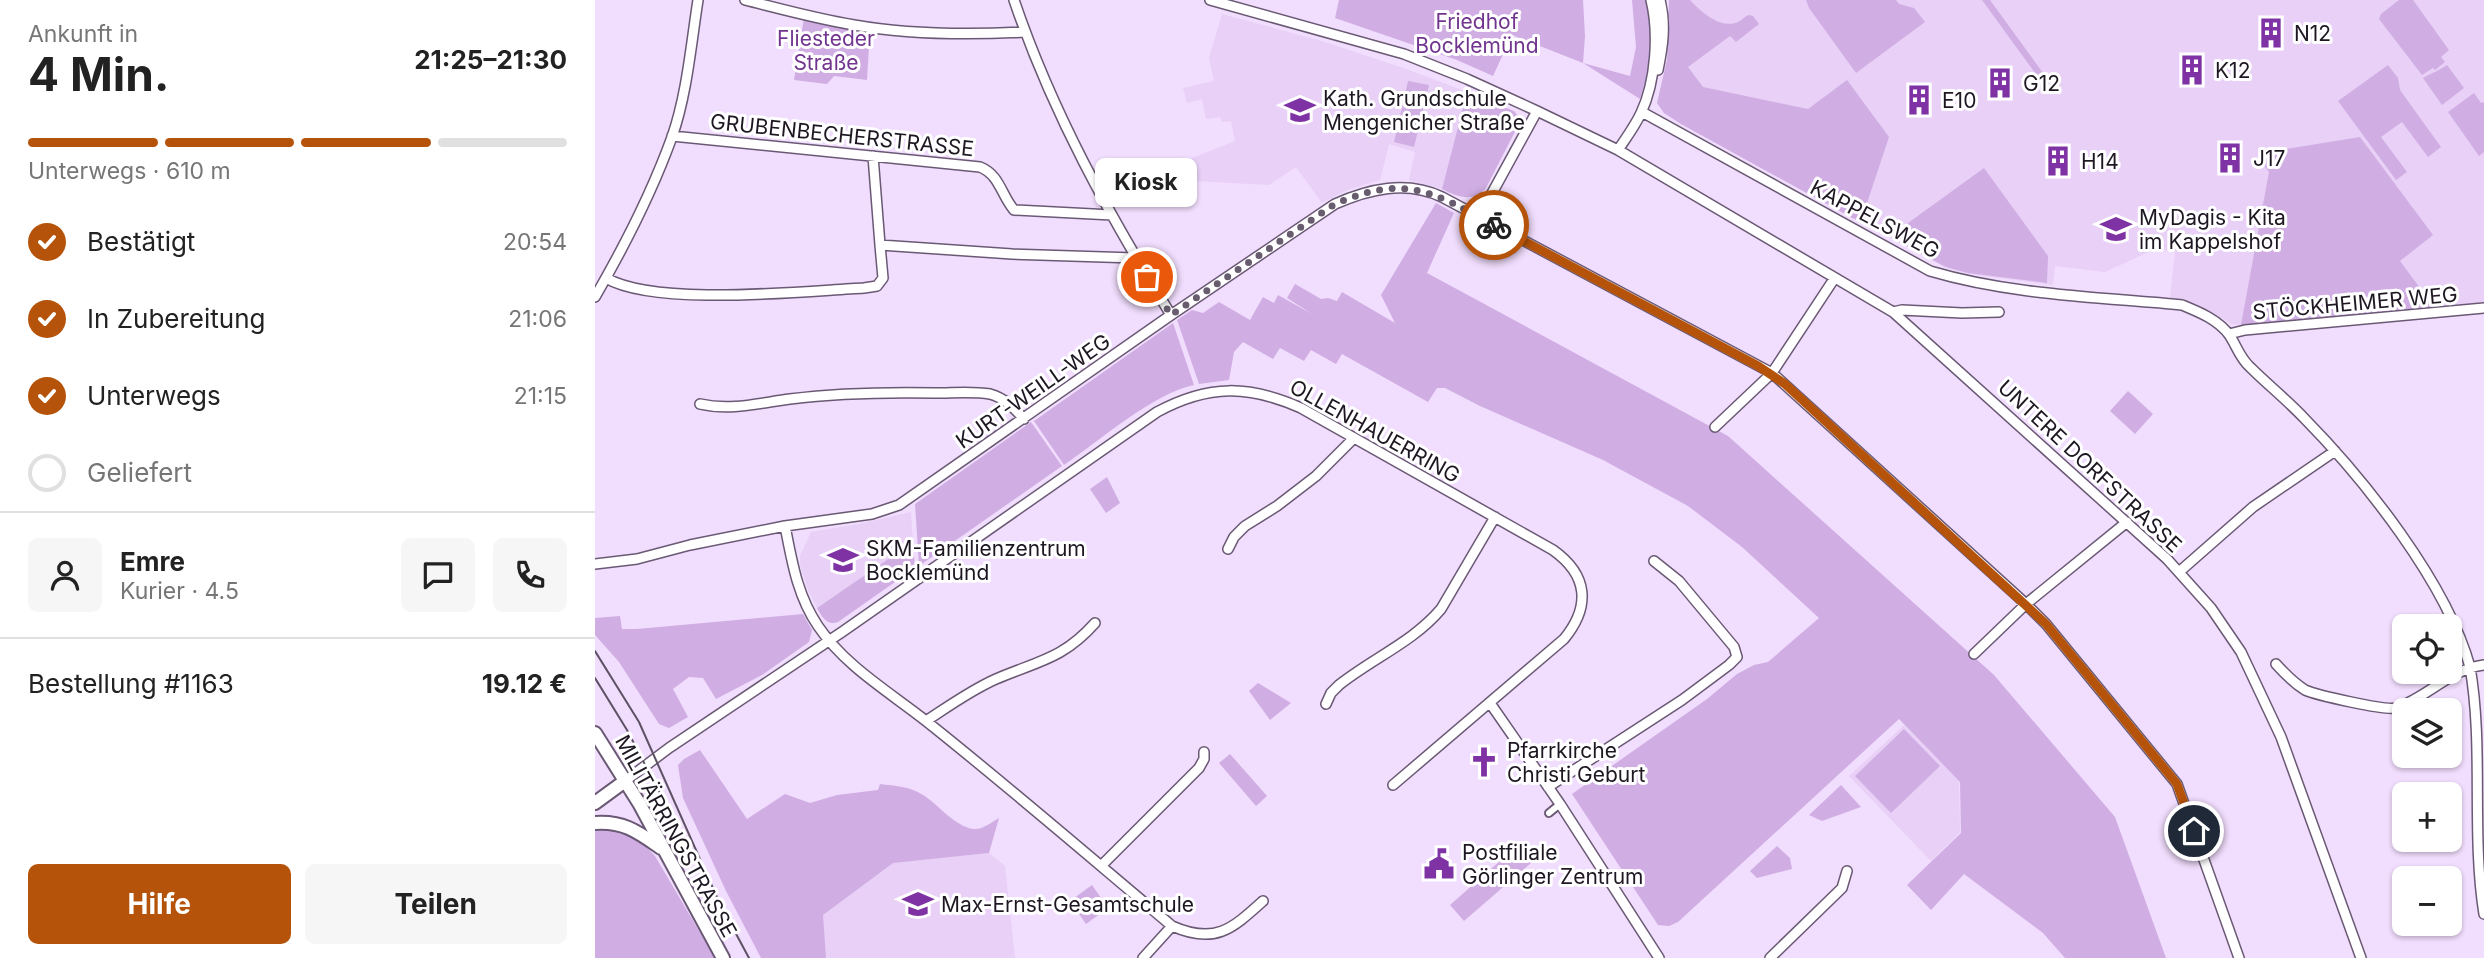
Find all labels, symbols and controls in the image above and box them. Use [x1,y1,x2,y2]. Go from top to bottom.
park label: Friedhof Bocklemünd [1415,9,1539,58]
building icon: N12 [2254,16,2288,50]
text: Ankunft in [28,20,138,48]
place label: N12 [2294,21,2331,46]
park label: Fliesteder Straße [777,26,875,75]
text: 21:25–21:30 [414,44,567,75]
text: 4 Min. [28,46,169,102]
building icon: K12 [2175,53,2209,87]
place label: K12 [2215,58,2250,83]
building icon: G12 [1983,66,2017,100]
place label: G12 [2023,71,2060,96]
building icon: E10 [1902,83,1936,117]
place label: Kath. Grundschule Mengenicher Straße [1323,86,1525,135]
place label: E10 [1942,88,1976,113]
school or university icon: Kath. Grundschule Mengenicher Straße [1283,93,1317,127]
street label: GRUBENBECHERSTRASSE [709,109,975,161]
building icon: J17 [2213,141,2247,175]
building icon: H14 [2041,144,2075,178]
place label: J17 [2253,146,2285,171]
place label: H14 [2081,149,2119,174]
text: Unterwegs · 610 m [28,157,231,185]
callout: Kiosk [1096,158,1198,207]
text: Kiosk [1114,168,1178,196]
street label: KAPPELSWEG [1806,175,1944,263]
courier [1459,190,1529,260]
place label: MyDagis - Kita im Kappelshof [2139,205,2286,254]
icon: bike [1475,206,1513,244]
school or university icon: MyDagis - Kita im Kappelshof [2099,212,2133,246]
icon: check [28,223,66,261]
text: Bestätigt [87,226,195,257]
text: 20:54 [503,228,567,256]
pin [1117,247,1177,307]
icon: bag [1128,258,1166,296]
street label: STÖCKHEIMER WEG [2251,282,2459,324]
icon: check [28,300,66,338]
text: In Zubereitung [87,303,265,334]
text: 21:06 [508,305,567,333]
street label: KURT-WEILL-WEG [951,328,1115,454]
street label: OLLENHAUERRING [1286,374,1464,488]
street label: UNTERE DORFSTRASSE [1993,375,2187,557]
icon: check [28,377,66,415]
text: Unterwegs [87,380,221,411]
text: 21:15 [514,382,567,410]
text: Geliefert [87,457,192,488]
place label: SKM-Familienzentrum Bocklemünd [866,536,1086,585]
button: person [28,538,102,612]
button: chat [401,538,475,612]
button: phone [493,538,567,612]
school or university icon: SKM-Familienzentrum Bocklemünd [826,543,860,577]
text: Emre [120,546,185,577]
text: Kurier · 4.5 [120,577,239,605]
map controls [2392,614,2462,936]
button: locate [2392,614,2462,684]
text: Bestellung #1163 [28,668,234,699]
text: 19.12 € [482,668,567,699]
button: layers [2392,698,2462,768]
street label: MILITÄRRINGSTRASSE [610,730,743,941]
place label: Pfarrkirche Christi Geburt [1507,738,1645,787]
church icon: Pfarrkirche Christi Geburt [1467,745,1501,779]
button: + [2392,782,2462,852]
pin [2164,801,2224,861]
icon: home [2175,812,2213,850]
place label: Postfiliale Görlinger Zentrum [1462,840,1643,889]
public building icon: Postfiliale Görlinger Zentrum [1422,847,1456,881]
button: Hilfe [28,864,291,944]
button: Teilen [305,864,567,944]
button: − [2392,866,2462,936]
school or university icon: Max-Ernst-Gesamtschule [901,887,935,921]
place label: Max-Ernst-Gesamtschule [941,892,1194,917]

